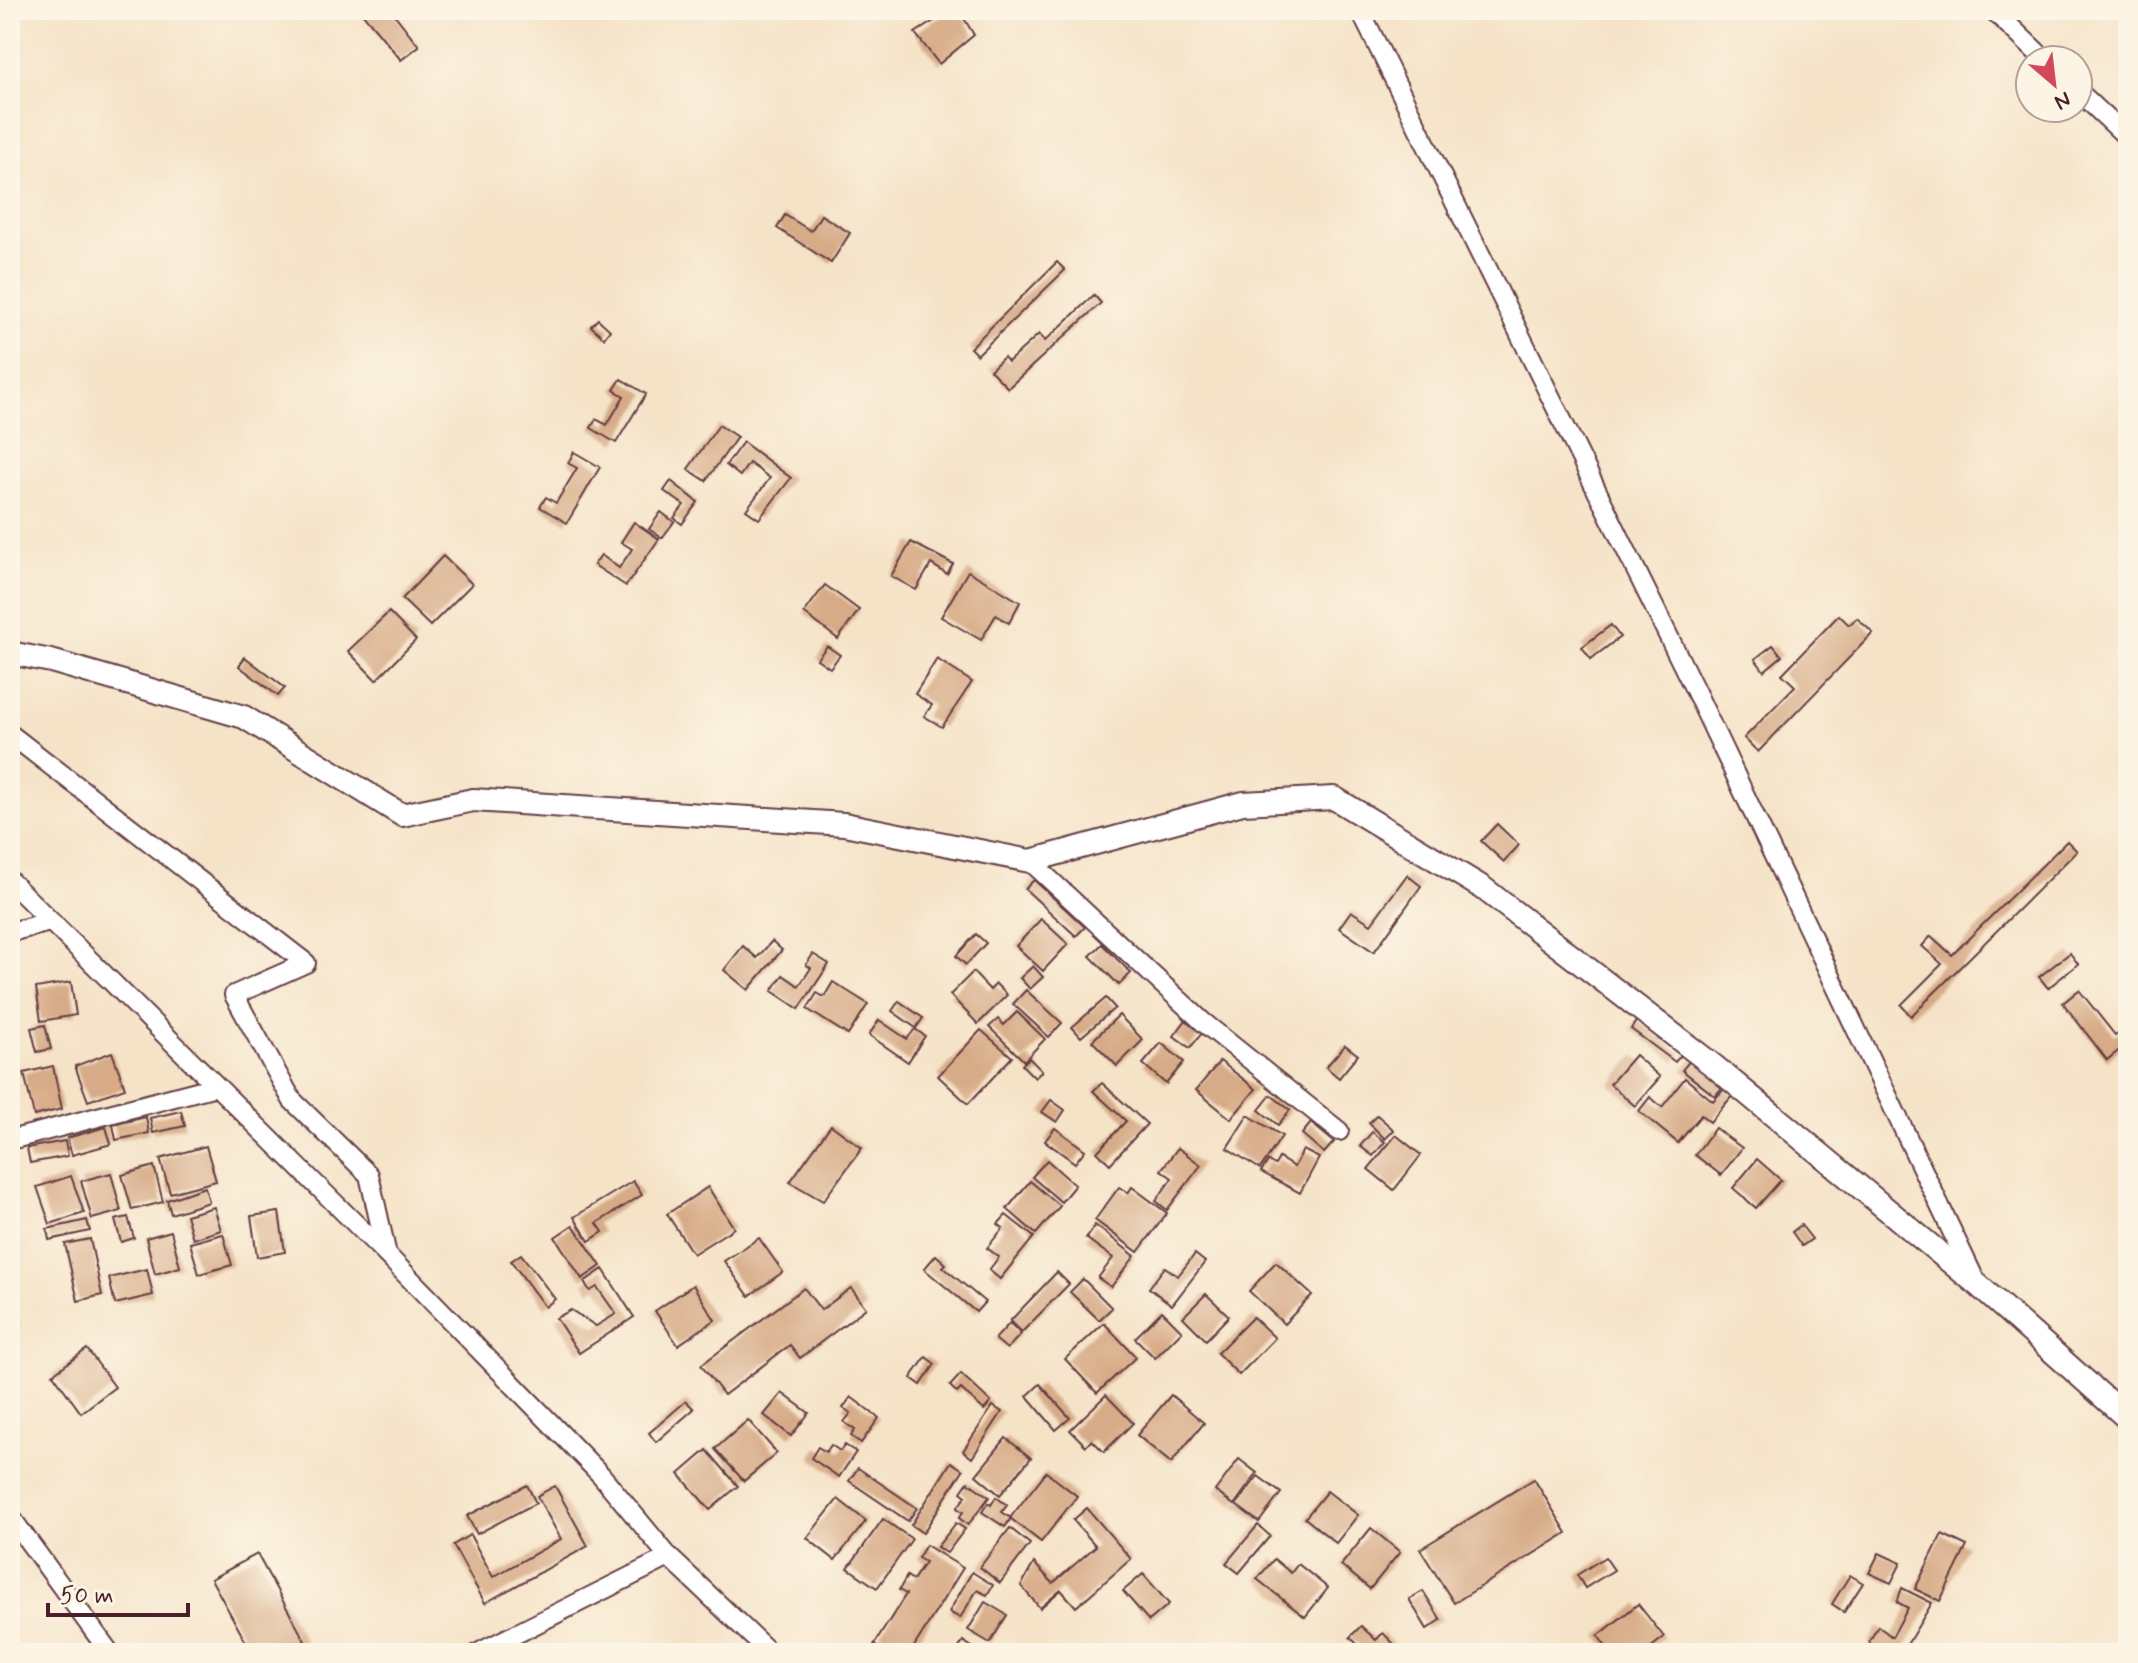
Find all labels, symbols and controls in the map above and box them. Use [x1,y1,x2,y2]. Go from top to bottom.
north arrow [2014,44,2094,124]
text: N [2049,84,2075,116]
scale bar [48,1567,188,1617]
text: 50 m [60,1581,114,1612]

